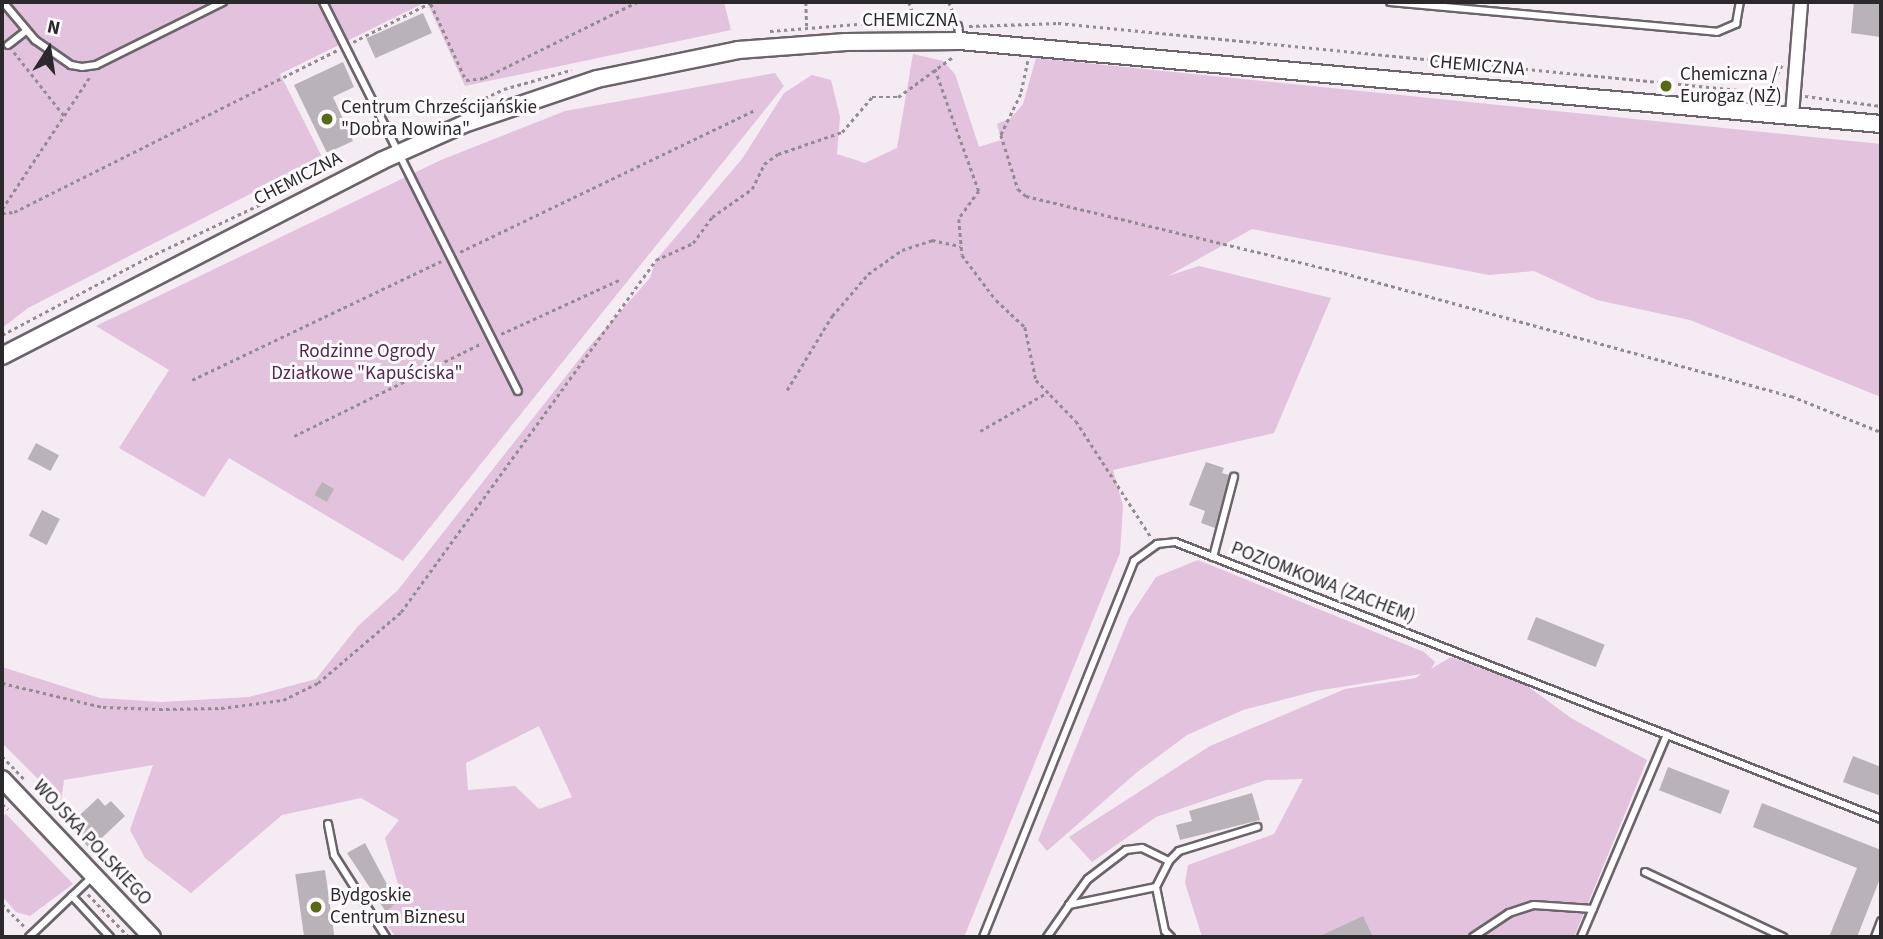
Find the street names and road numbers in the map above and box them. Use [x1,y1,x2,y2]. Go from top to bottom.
street label: CHEMICZNA [862,10,958,32]
street label: CHEMICZNA [1428,50,1526,82]
street label: CHEMICZNA [250,147,346,211]
street label: POZIOMKOWA (ZACHEM) [1228,537,1418,629]
street label: WOJSKA POLSKIEGO [28,775,156,911]

